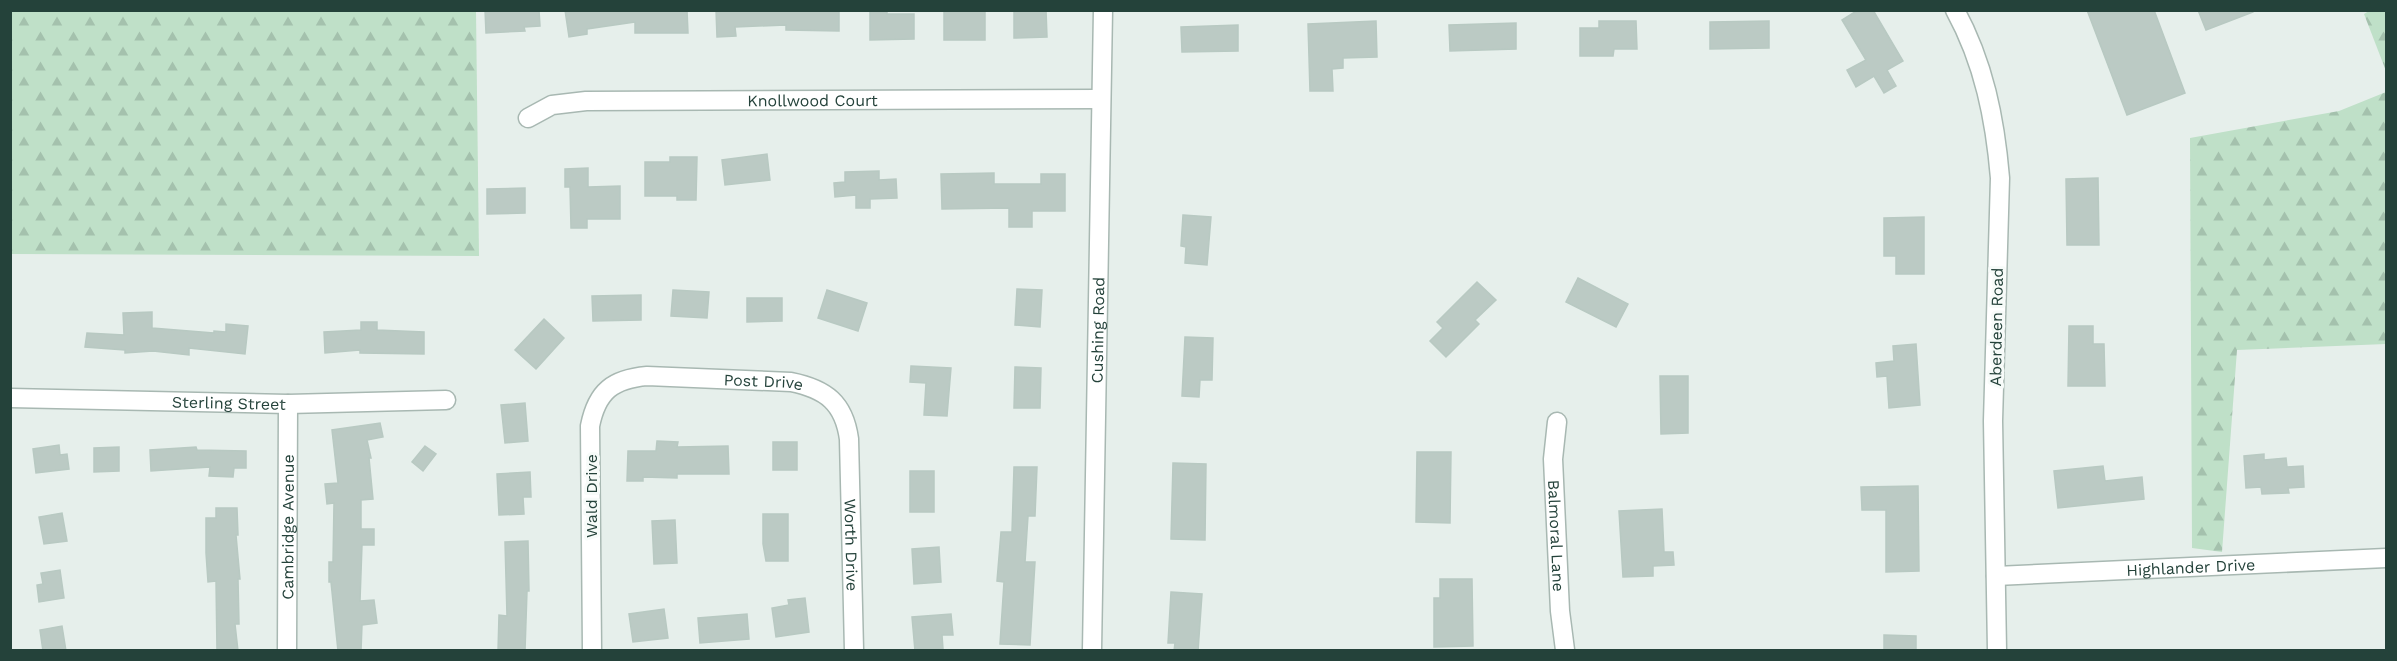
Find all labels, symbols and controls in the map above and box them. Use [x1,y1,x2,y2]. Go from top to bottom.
street label: Knollwood Court [747,91,878,110]
street label: Aberdeen Road [1986,267,2007,387]
street label: Cushing Road [1088,277,1108,383]
street label: Post Drive [723,370,805,395]
street label: Sterling Street [172,392,286,414]
street label: Cambridge Avenue [278,454,298,600]
street label: Wald Drive [582,454,601,538]
street label: Balmoral Lane [1544,479,1568,592]
street label: Worth Drive [840,498,862,591]
street label: Highlander Drive [2126,555,2256,580]

